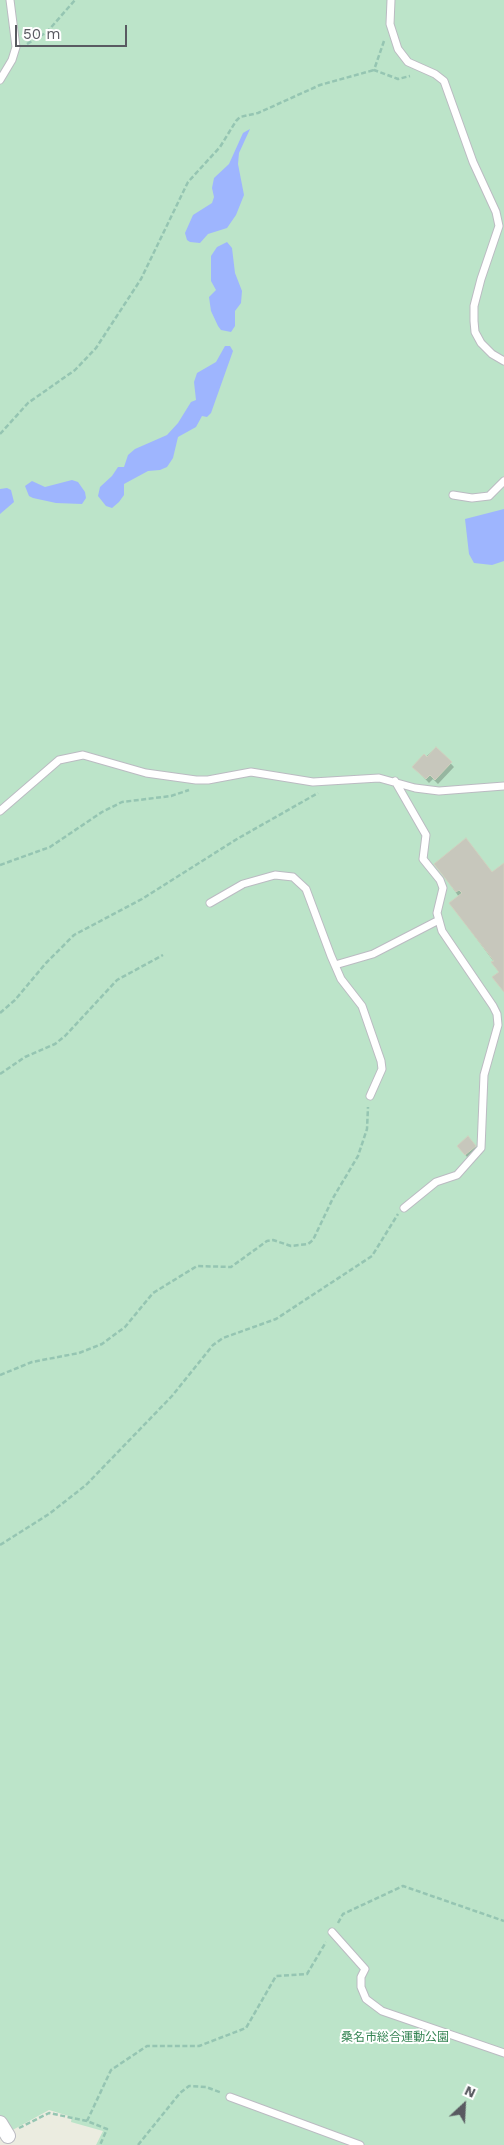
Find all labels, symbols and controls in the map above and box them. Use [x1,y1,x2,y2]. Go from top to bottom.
scale bar [18,15,130,47]
text: 50 m [23,25,60,43]
park label: 桑名市総合運動公園 [341,2030,449,2044]
north arrow [439,2080,489,2130]
text: N [462,2082,478,2101]

